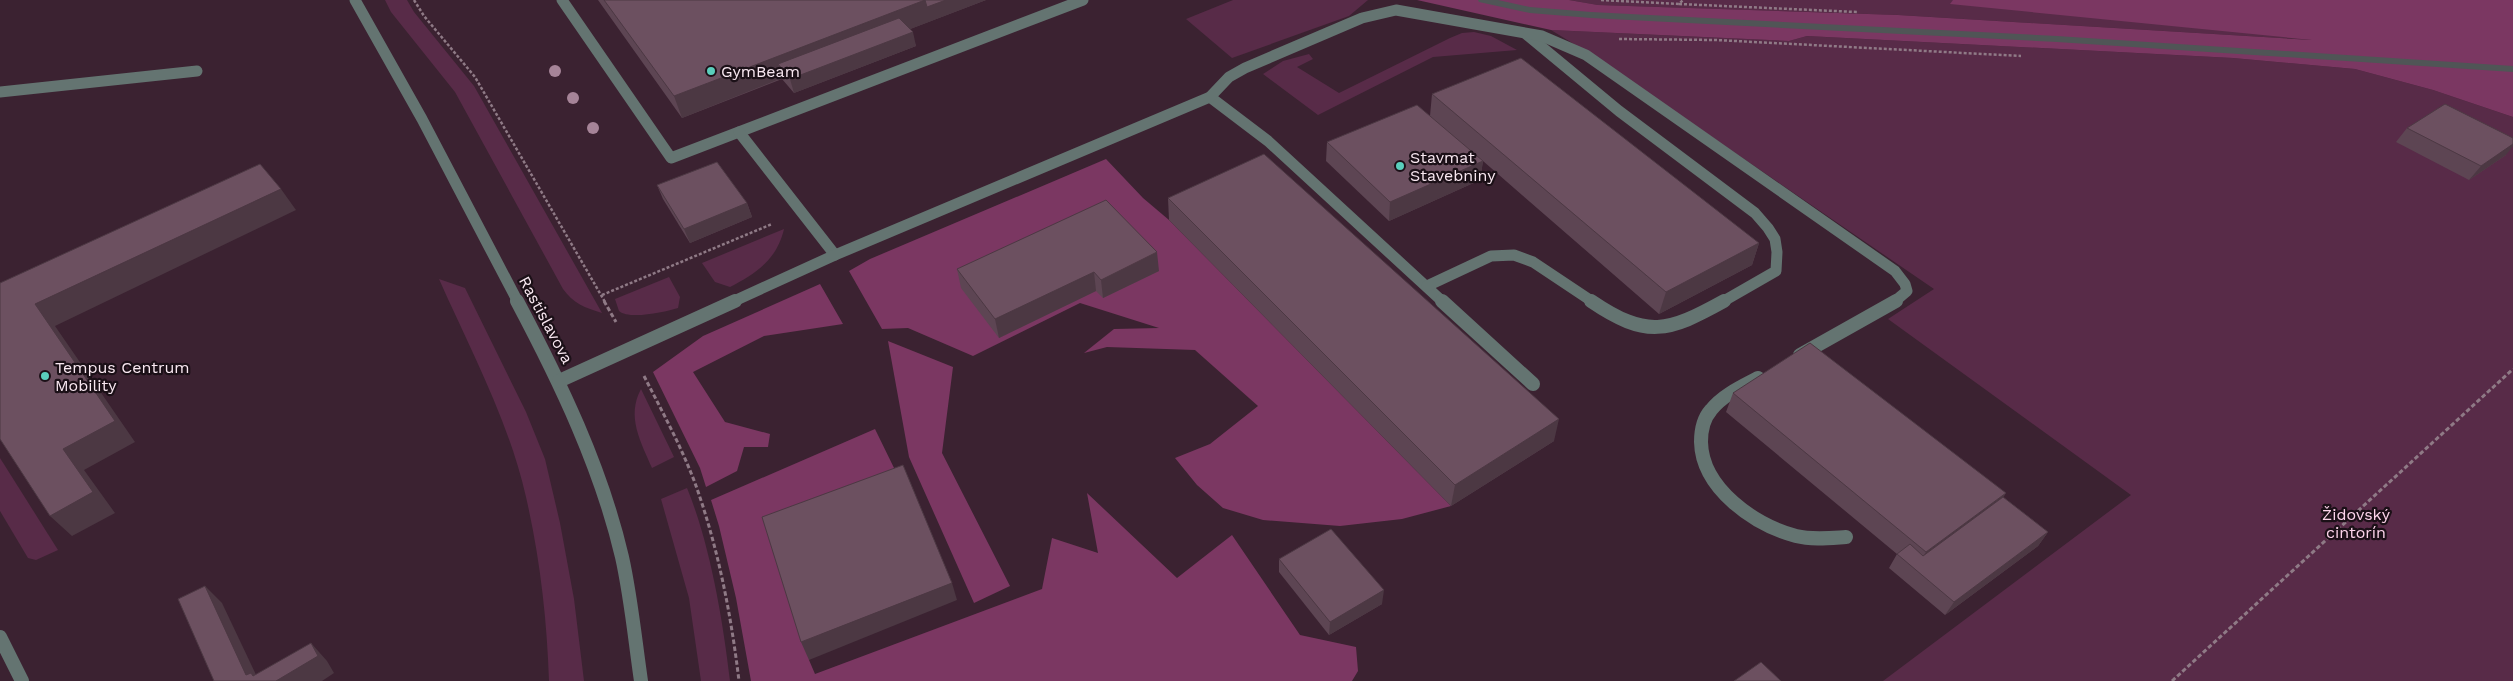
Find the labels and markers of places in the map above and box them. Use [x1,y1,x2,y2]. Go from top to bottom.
place label: GymBeam [721,62,800,81]
marker: GymBeam [705,65,717,77]
place label: Stavmat Stavebniny [1410,148,1496,185]
marker: Stavmat Stavebniny [1394,160,1406,172]
place label: Tempus Centrum Mobility [55,358,190,395]
marker: Tempus Centrum Mobility [39,370,51,382]

